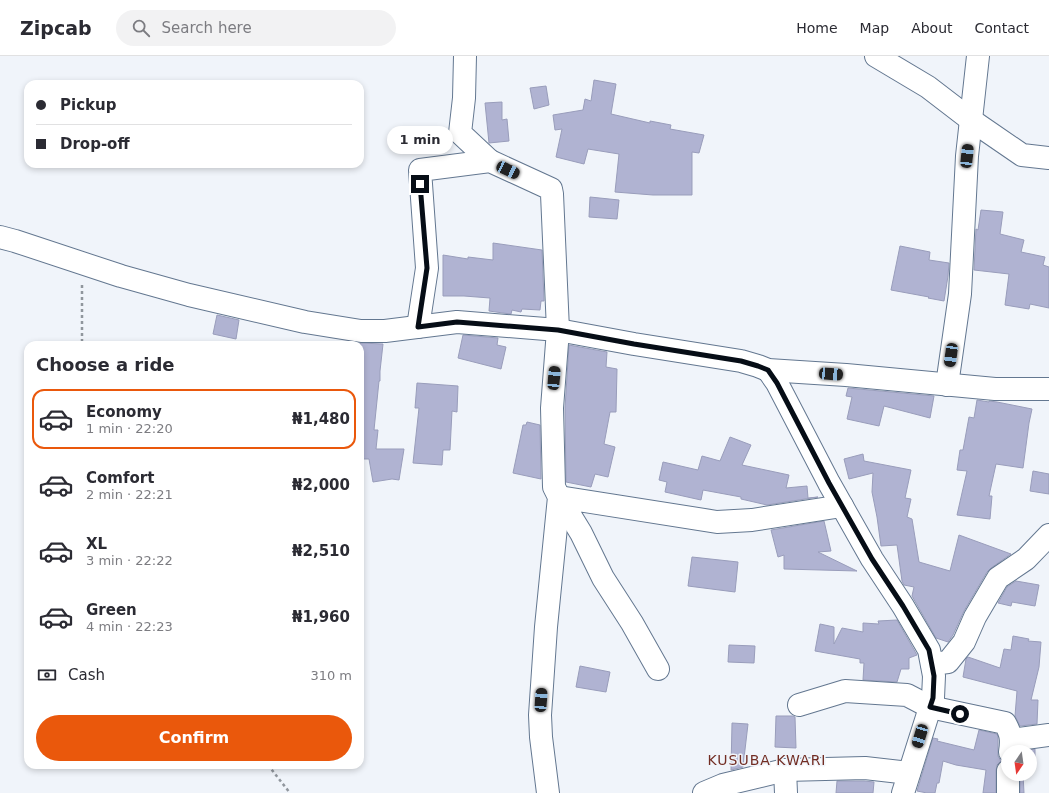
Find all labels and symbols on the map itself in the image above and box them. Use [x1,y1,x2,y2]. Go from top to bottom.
callout: 1 min [387,126,453,154]
car [960,143,974,169]
car [495,159,521,181]
route end [411,175,429,193]
car [943,342,959,368]
car [547,366,561,390]
car [819,367,843,381]
car [534,688,548,712]
route start [951,705,969,723]
car [911,723,929,749]
north arrow [1001,745,1037,781]
district label: KUSUBA KWARI [707,752,827,768]

